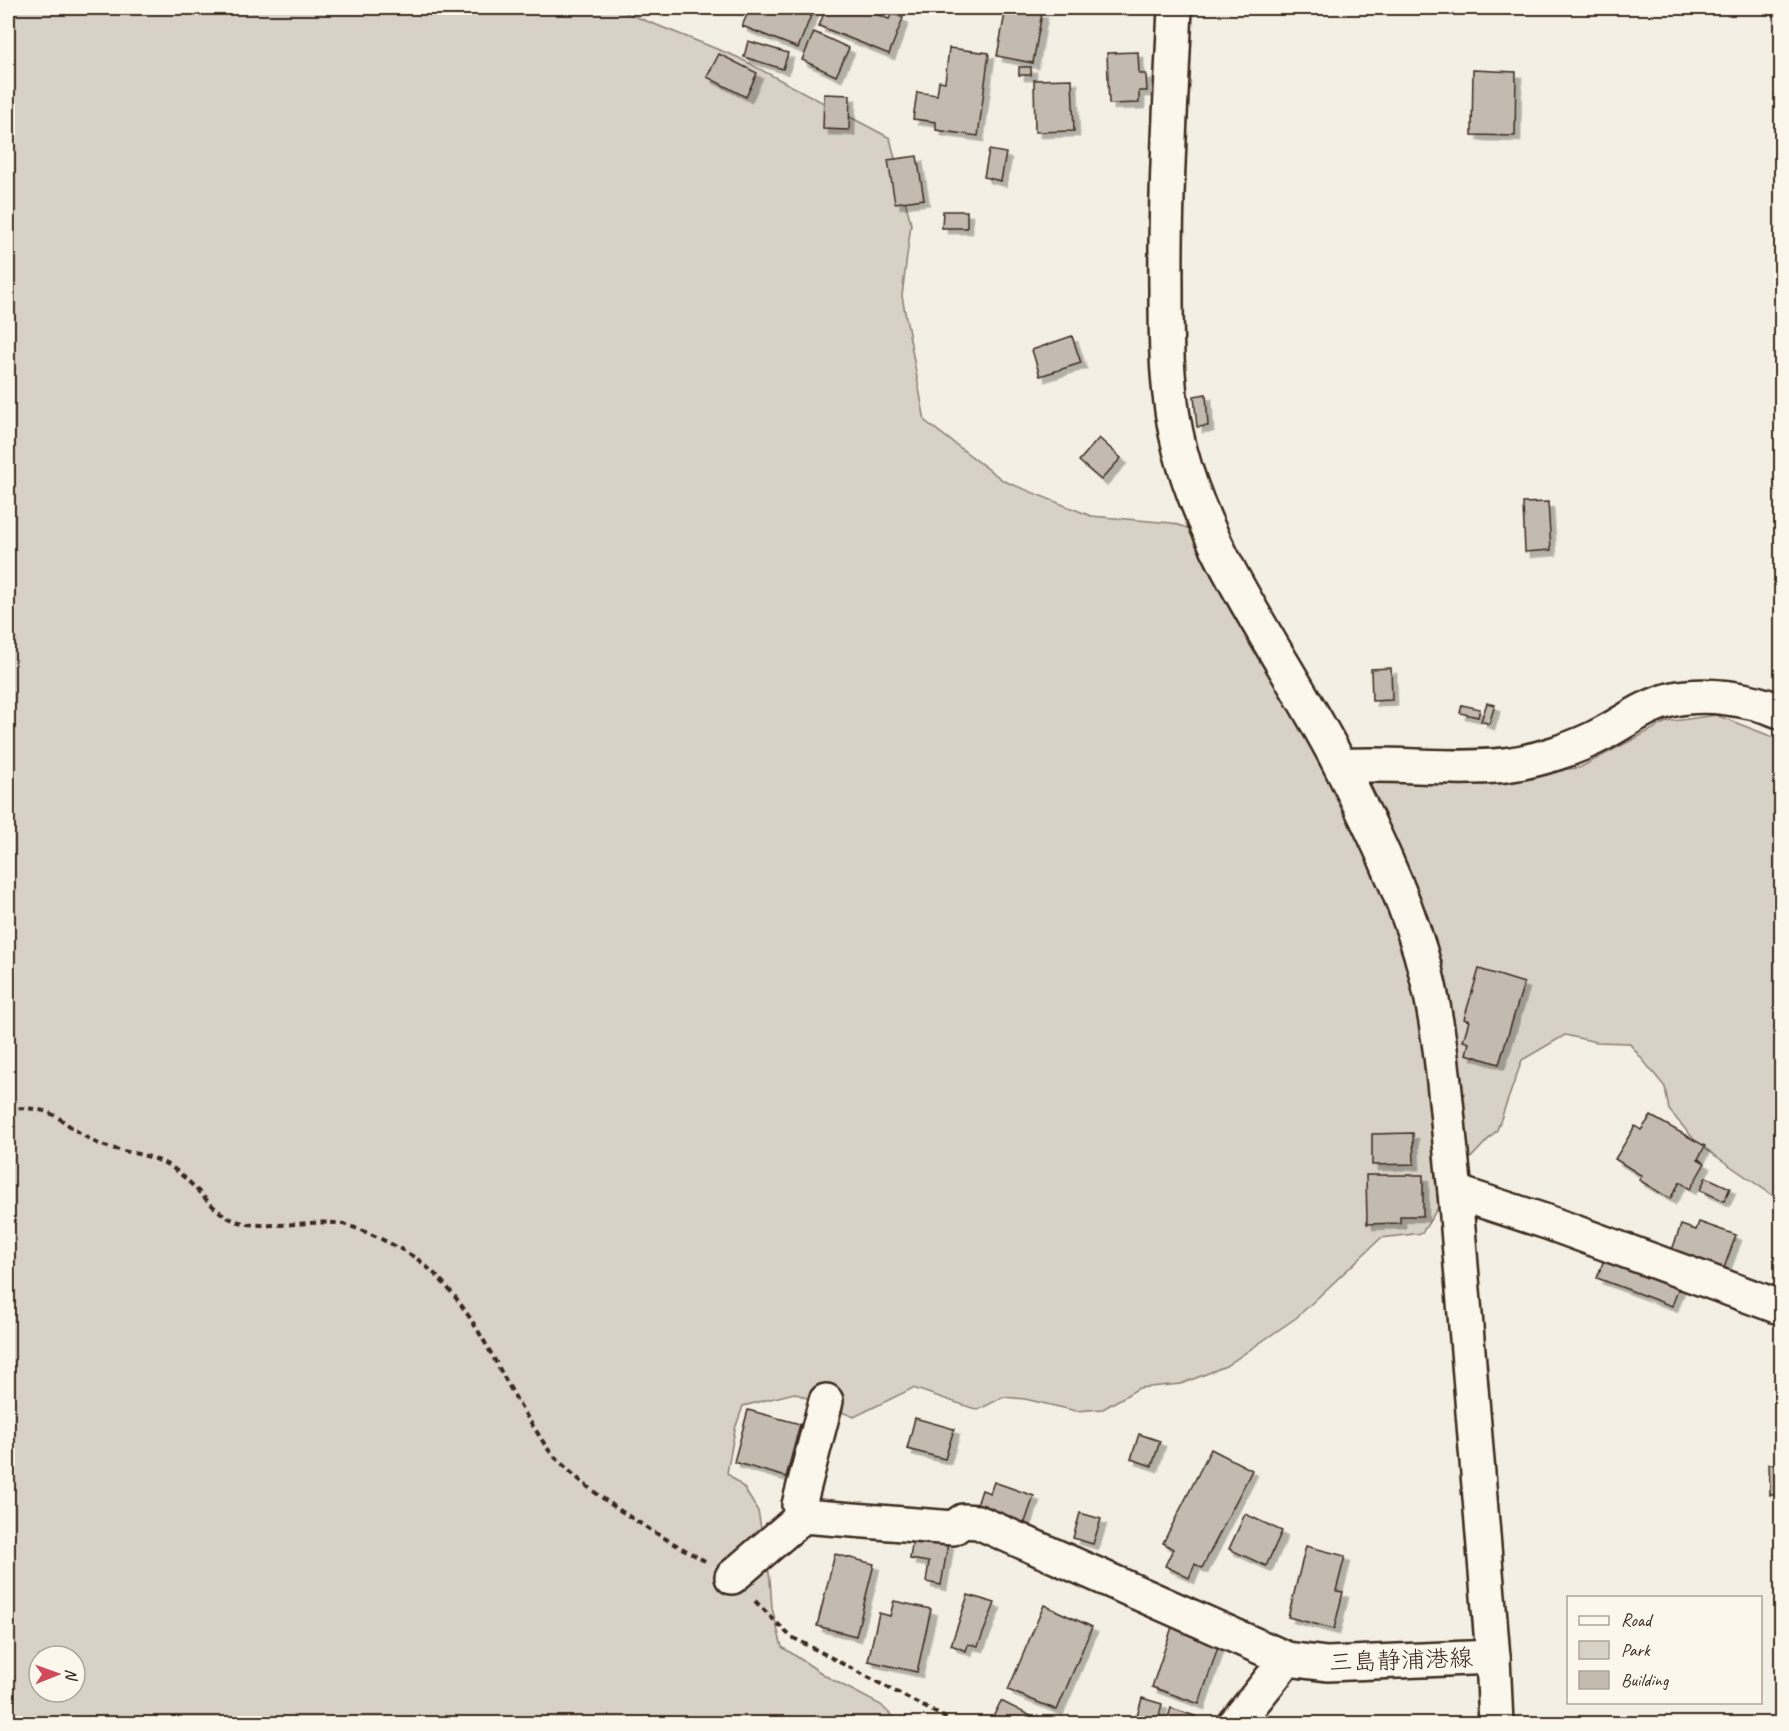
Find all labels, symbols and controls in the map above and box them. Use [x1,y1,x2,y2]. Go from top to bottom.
legend [1567,1596,1762,1704]
text: Road [1621,1609,1654,1631]
text: Park [1621,1639,1651,1661]
street label: 三島静浦港線 [1329,1642,1473,1678]
north arrow [27,1644,87,1704]
text: N [61,1669,81,1682]
text: Building [1621,1669,1670,1691]

